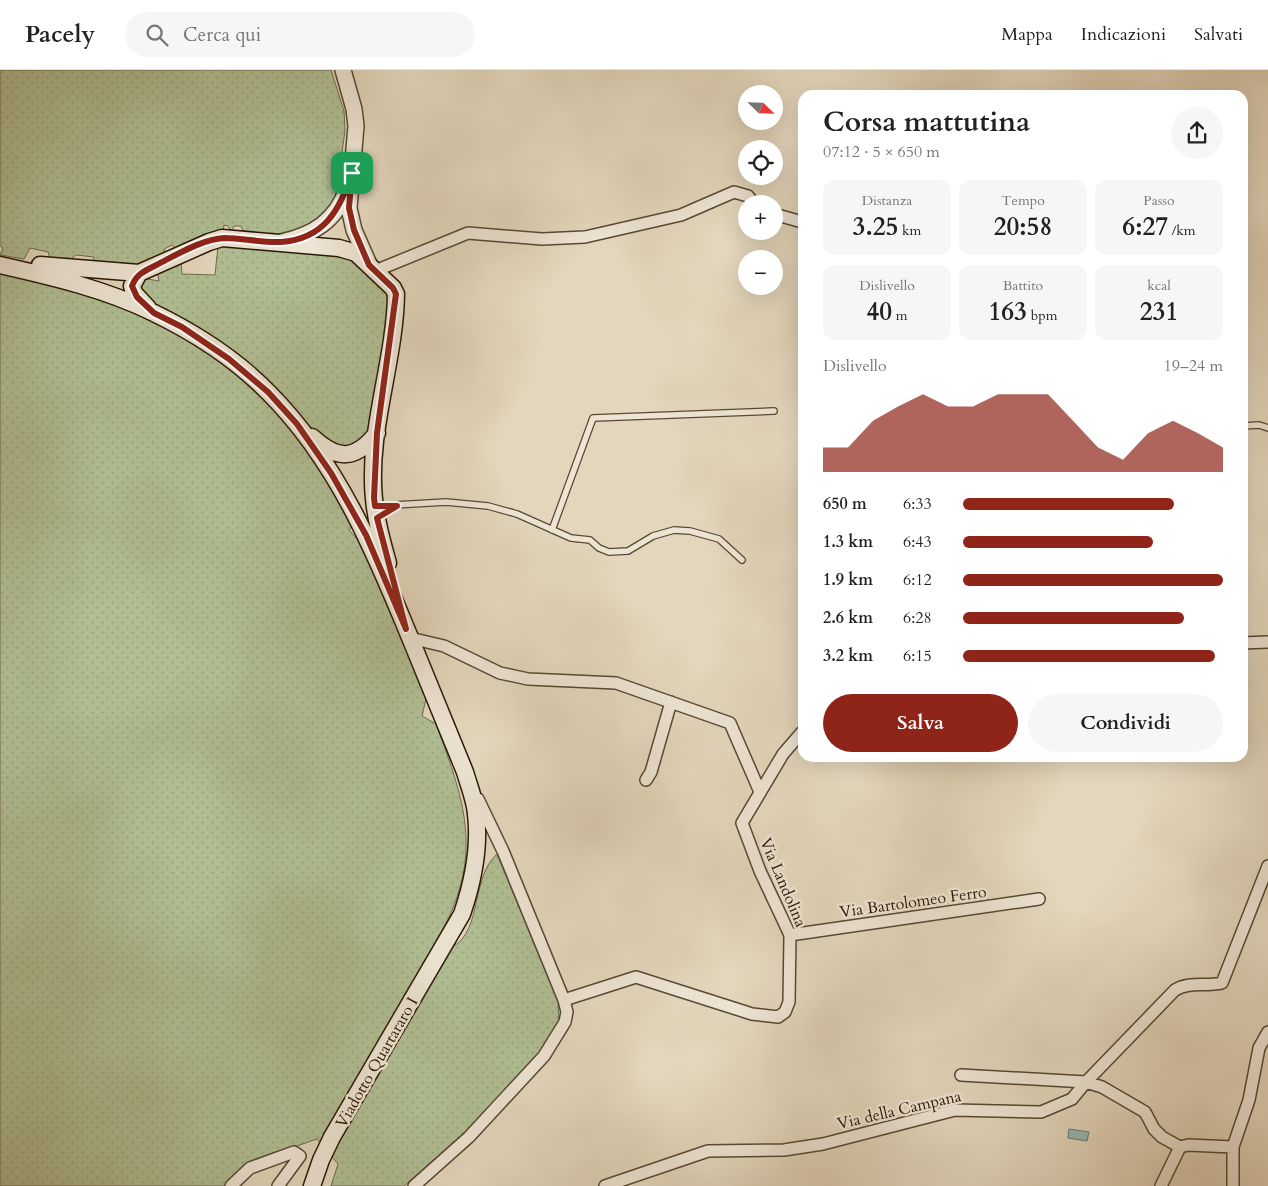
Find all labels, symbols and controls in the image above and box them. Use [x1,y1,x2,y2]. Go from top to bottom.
search box [125,12,475,57]
text: Pacely [25,18,95,51]
icon: search [143,21,171,49]
text: Cerca qui [183,22,261,48]
text: Mappa [1001,22,1053,47]
text: Indicazioni [1081,22,1166,47]
text: Salvati [1194,22,1243,47]
north arrow [738,85,782,130]
map controls [738,85,783,295]
text: Corsa mattutina [823,103,1030,141]
button: share [1171,107,1223,159]
button: locate [738,140,783,185]
text: 07:12 · 5 × 650 m [823,141,940,163]
pin [331,152,373,194]
icon: arrive [338,159,366,187]
text: Distanza [862,191,912,210]
text: Tempo [1001,191,1045,210]
text: Passo [1143,191,1175,210]
button: + [738,195,783,240]
text: 3.25 [853,210,898,244]
text: 20:58 [994,210,1052,244]
text: 6:27 [1122,210,1168,244]
text: km [898,221,921,240]
text: /km [1168,221,1196,240]
button: − [738,250,783,295]
text: Dislivello [859,276,915,295]
text: Battito [1003,276,1043,295]
text: kcal [1147,276,1171,295]
text: 40 [866,295,892,329]
text: 163 [989,295,1027,329]
text: 231 [1140,295,1178,329]
text: m [892,306,908,325]
text: bpm [1027,306,1058,325]
text: Dislivello [823,355,887,377]
text: 19–24 m [1164,355,1223,377]
text: 650 m [823,493,867,515]
text: 6:33 [903,493,932,515]
text: 1.3 km [823,531,873,553]
text: 6:43 [903,531,932,553]
text: 1.9 km [823,569,873,591]
text: 6:12 [903,569,932,591]
text: 2.6 km [823,607,873,629]
text: 6:28 [903,607,932,629]
text: 3.2 km [823,645,873,667]
text: 6:15 [903,645,932,667]
button: Salva [823,694,1018,752]
button: Condividi [1028,694,1223,752]
street label: Via Landolina [754,834,812,930]
street label: Via Bartolomeo Ferro [838,881,988,923]
street label: Viadotto Quartararo I [330,993,423,1132]
street label: Via della Campana [835,1085,964,1135]

